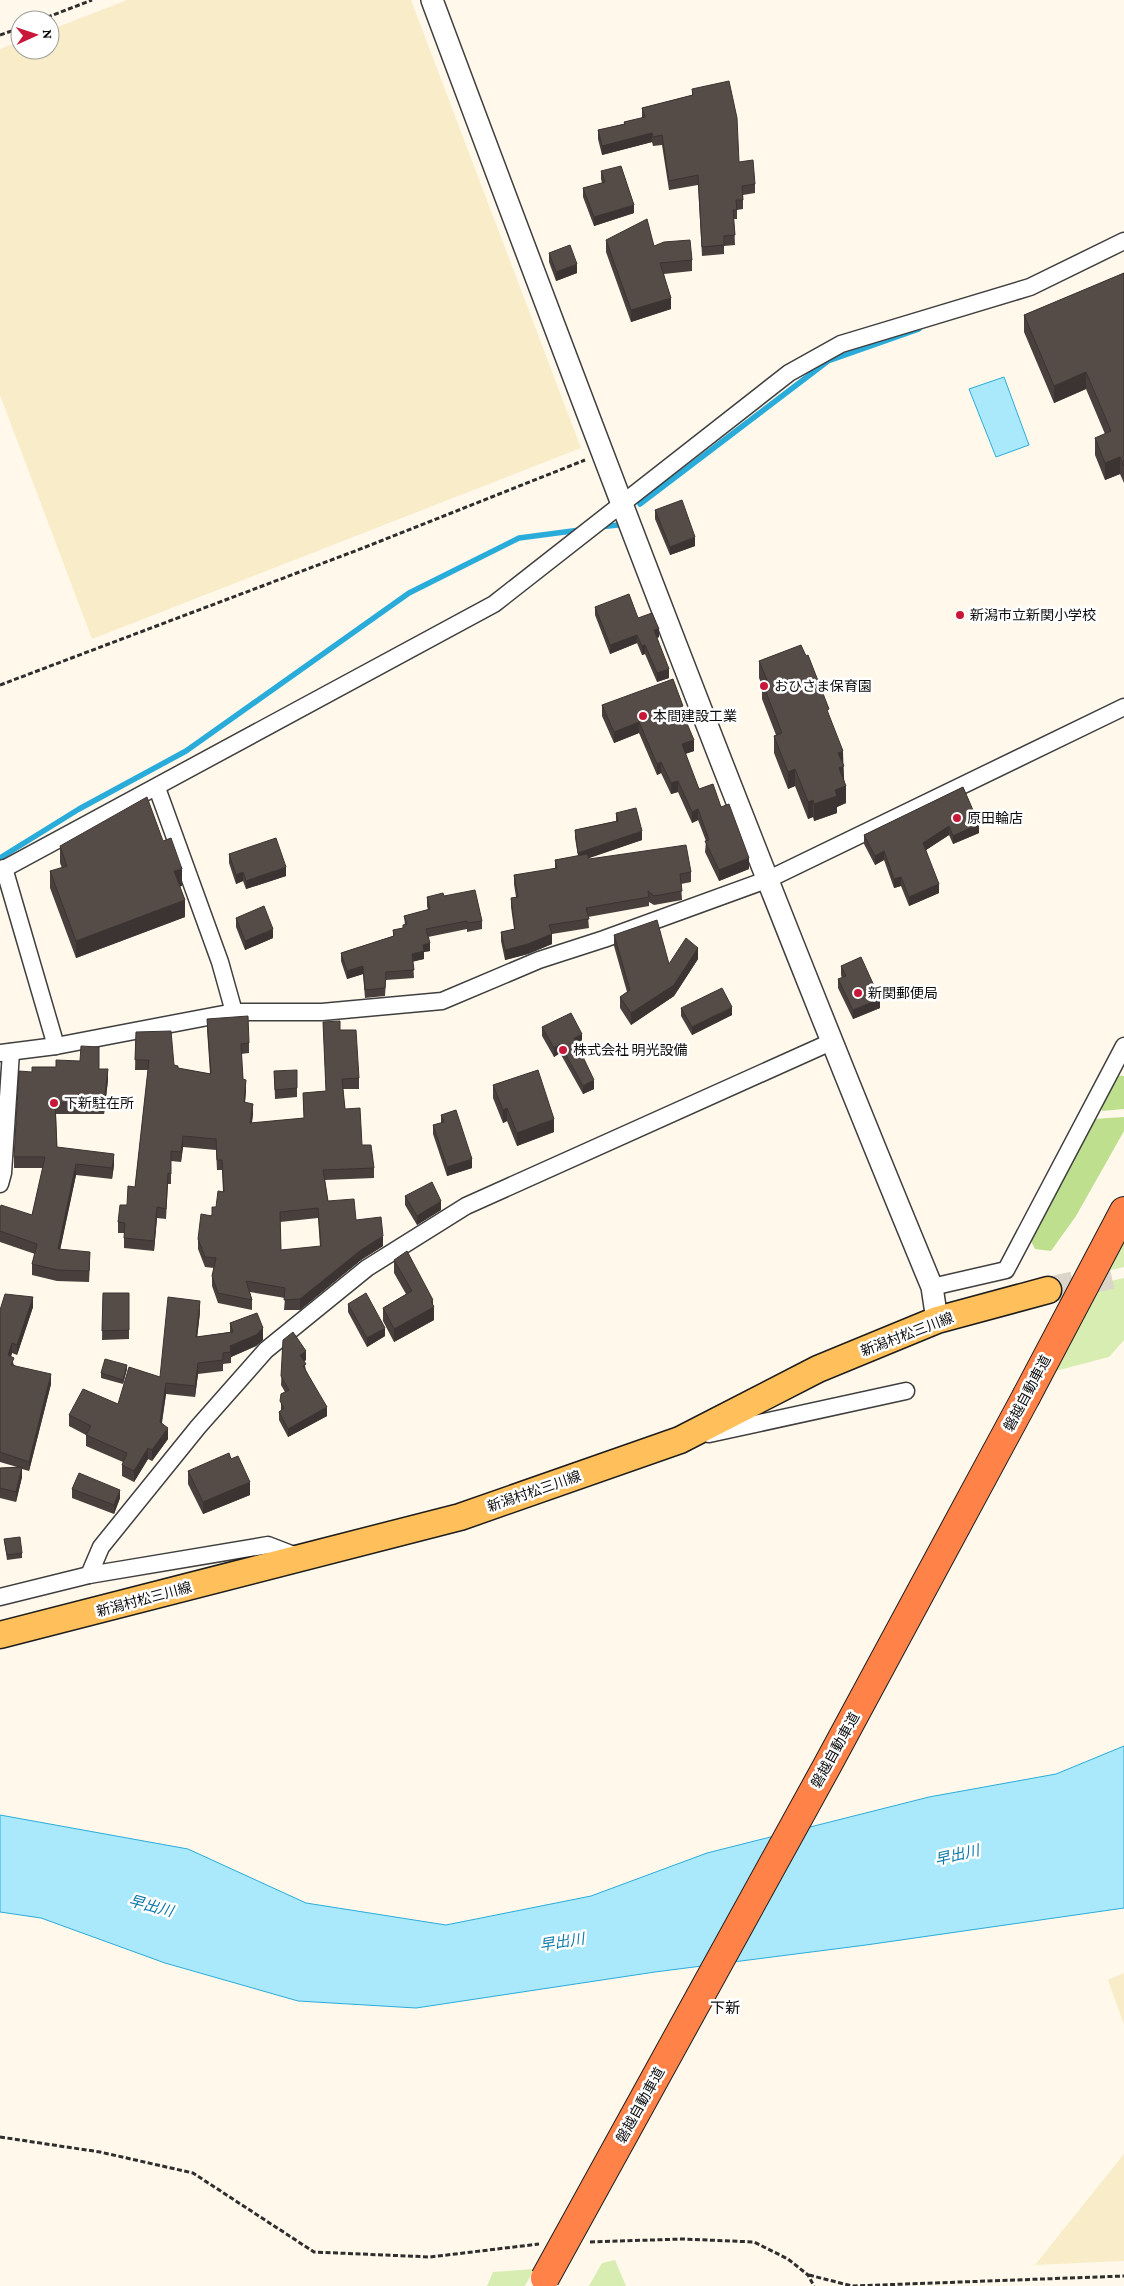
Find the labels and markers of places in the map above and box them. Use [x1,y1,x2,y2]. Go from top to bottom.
place label: 新潟市立新関小学校 [970,607,1096,623]
marker: 新潟市立新関小学校 [954,609,966,621]
place label: おひさま保育園 [774,678,872,694]
marker: おひさま保育園 [758,680,770,692]
place label: 本間建設工業 [653,708,737,724]
marker: 本間建設工業 [637,710,649,722]
place label: 原田輪店 [967,810,1023,826]
marker: 原田輪店 [951,812,963,824]
place label: 新関郵便局 [868,985,938,1001]
marker: 新関郵便局 [852,987,864,999]
place label: 株式会社 明光設備 [573,1042,688,1058]
marker: 株式会社 明光設備 [557,1044,569,1056]
place label: 下新駐在所 [64,1095,134,1111]
marker: 下新駐在所 [48,1097,60,1109]

